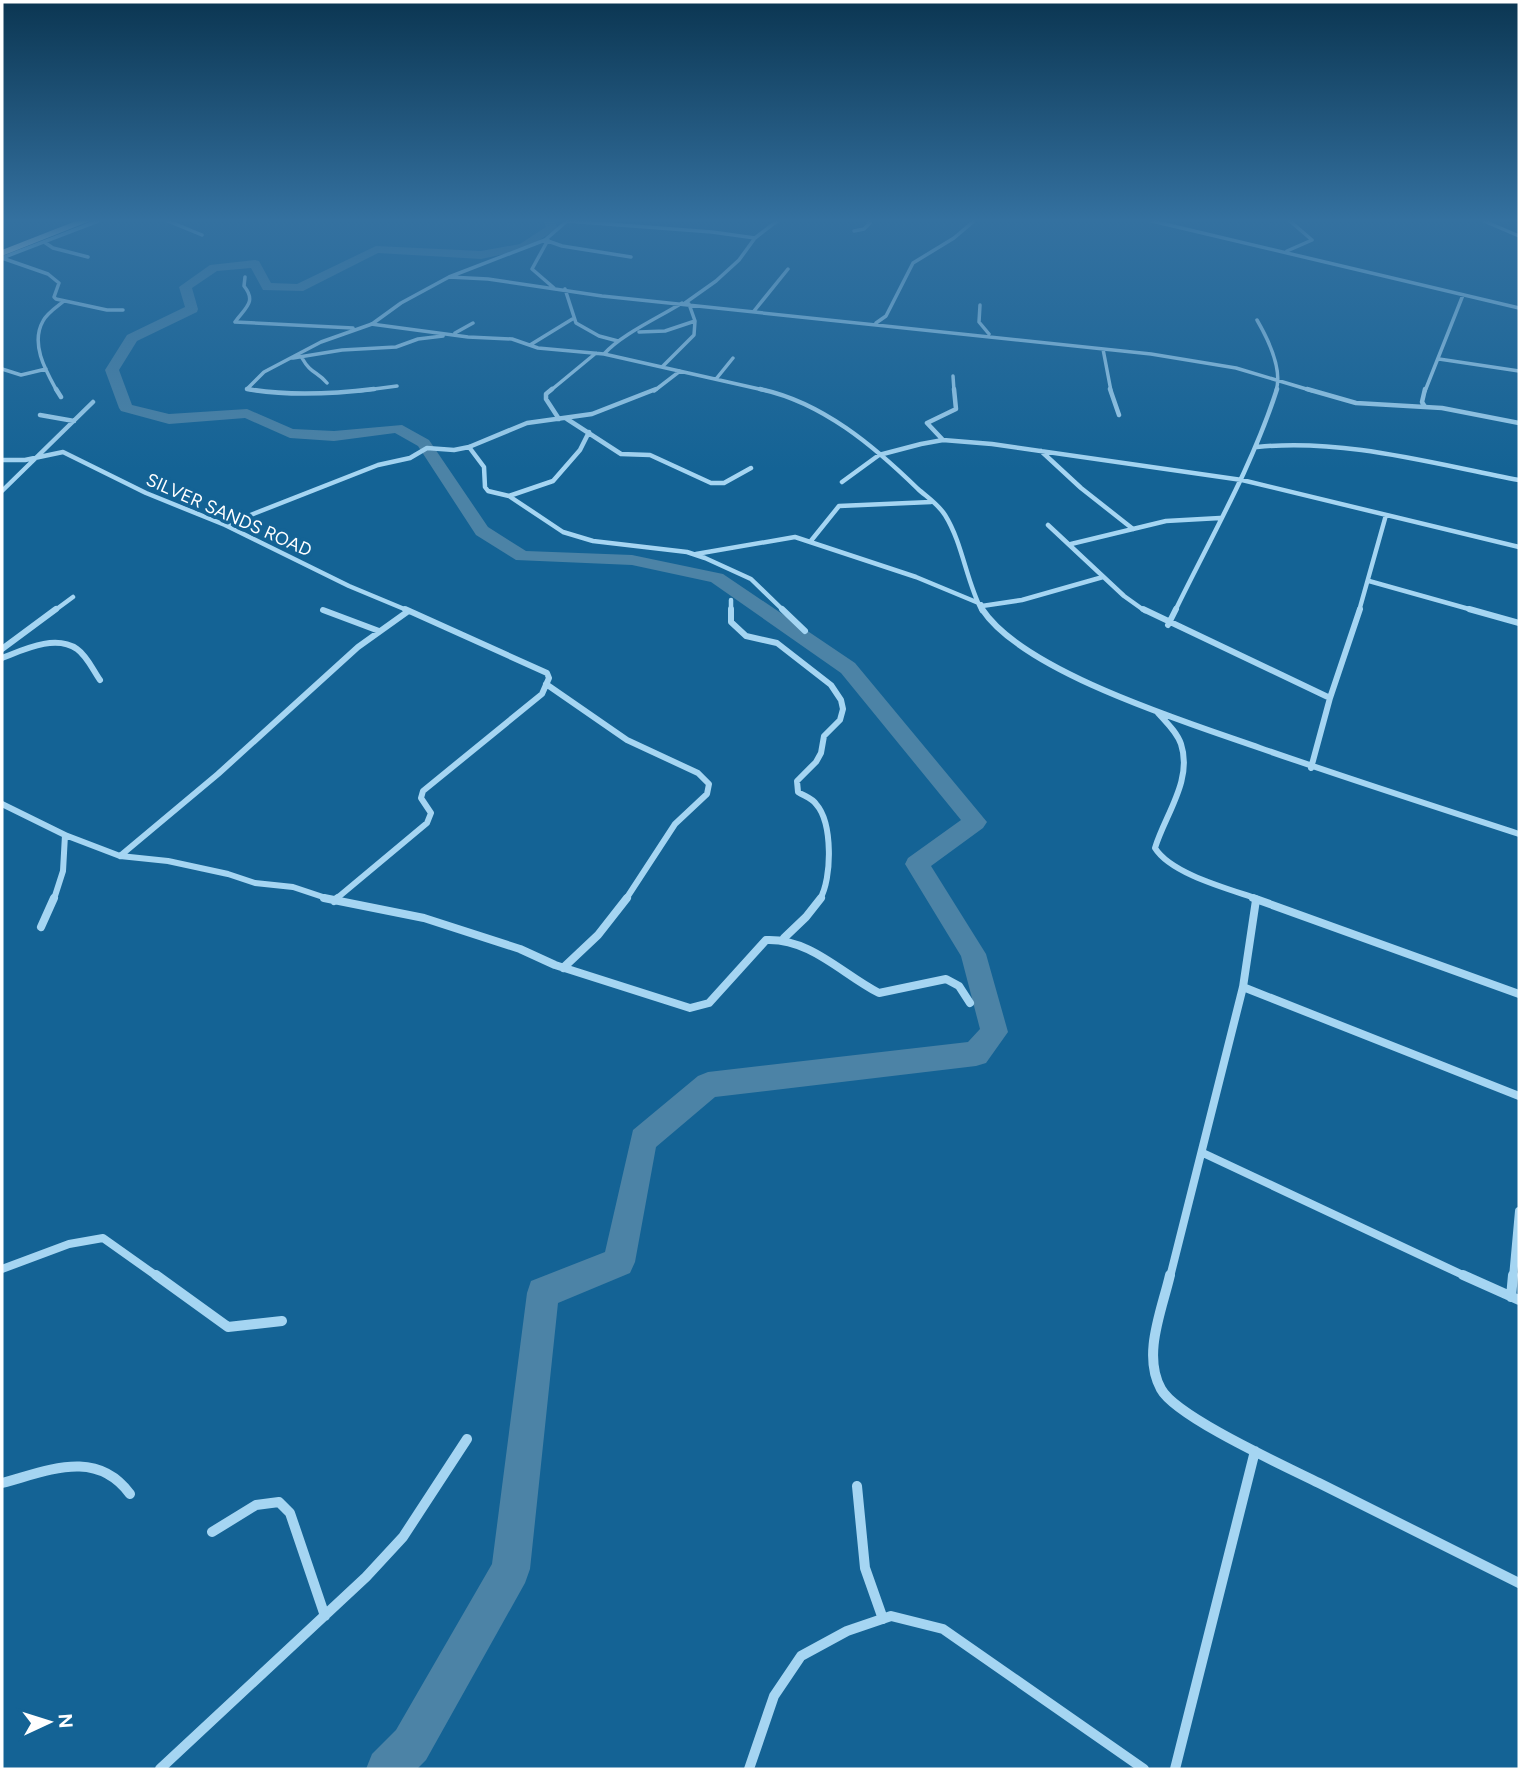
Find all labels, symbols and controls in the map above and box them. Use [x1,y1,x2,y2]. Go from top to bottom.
street label: SILVER SANDS ROAD [143,469,315,561]
north arrow [14,1687,84,1757]
text: N [53,1713,77,1729]

